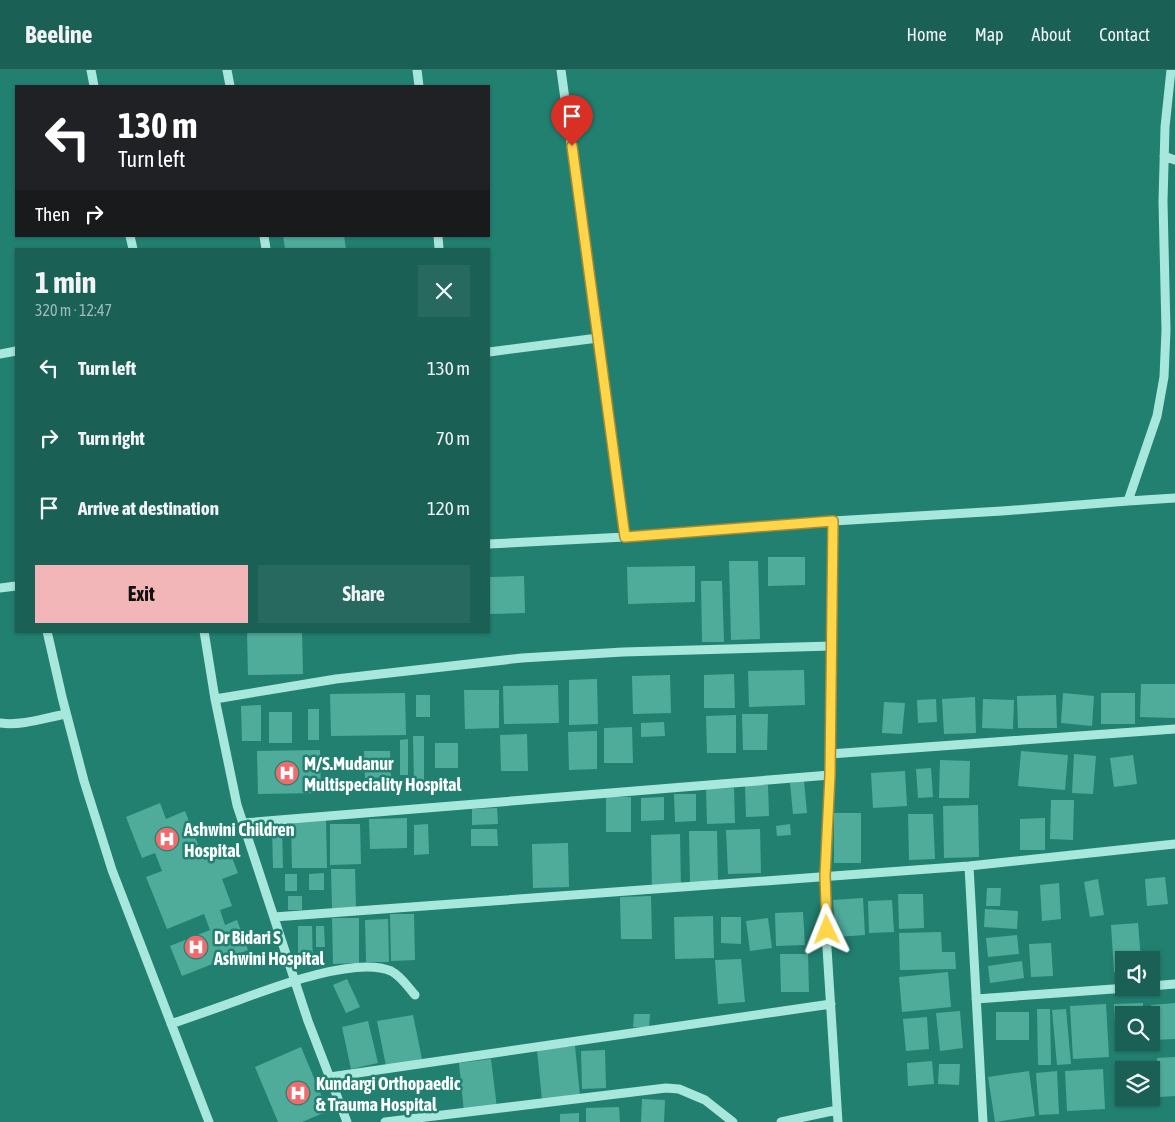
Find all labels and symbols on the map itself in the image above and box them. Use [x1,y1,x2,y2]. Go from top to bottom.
pin [551,95,593,146]
place label: M/S.Mudanur Multispeciality Hospital [304,753,461,795]
hospital icon: M/S.Mudanur Multispeciality Hospital [274,760,300,786]
place label: Ashwini Children Hospital [183,819,295,861]
hospital icon: Ashwini Children Hospital [154,826,180,852]
position arrow [800,903,852,955]
place label: Dr Bidari S Ashwini Hospital [213,927,325,969]
hospital icon: Dr Bidari S Ashwini Hospital [183,934,209,960]
place label: Kundargi Orthopaedic & Trauma Hospital [316,1073,461,1115]
hospital icon: Kundargi Orthopaedic & Trauma Hospital [285,1080,311,1106]

